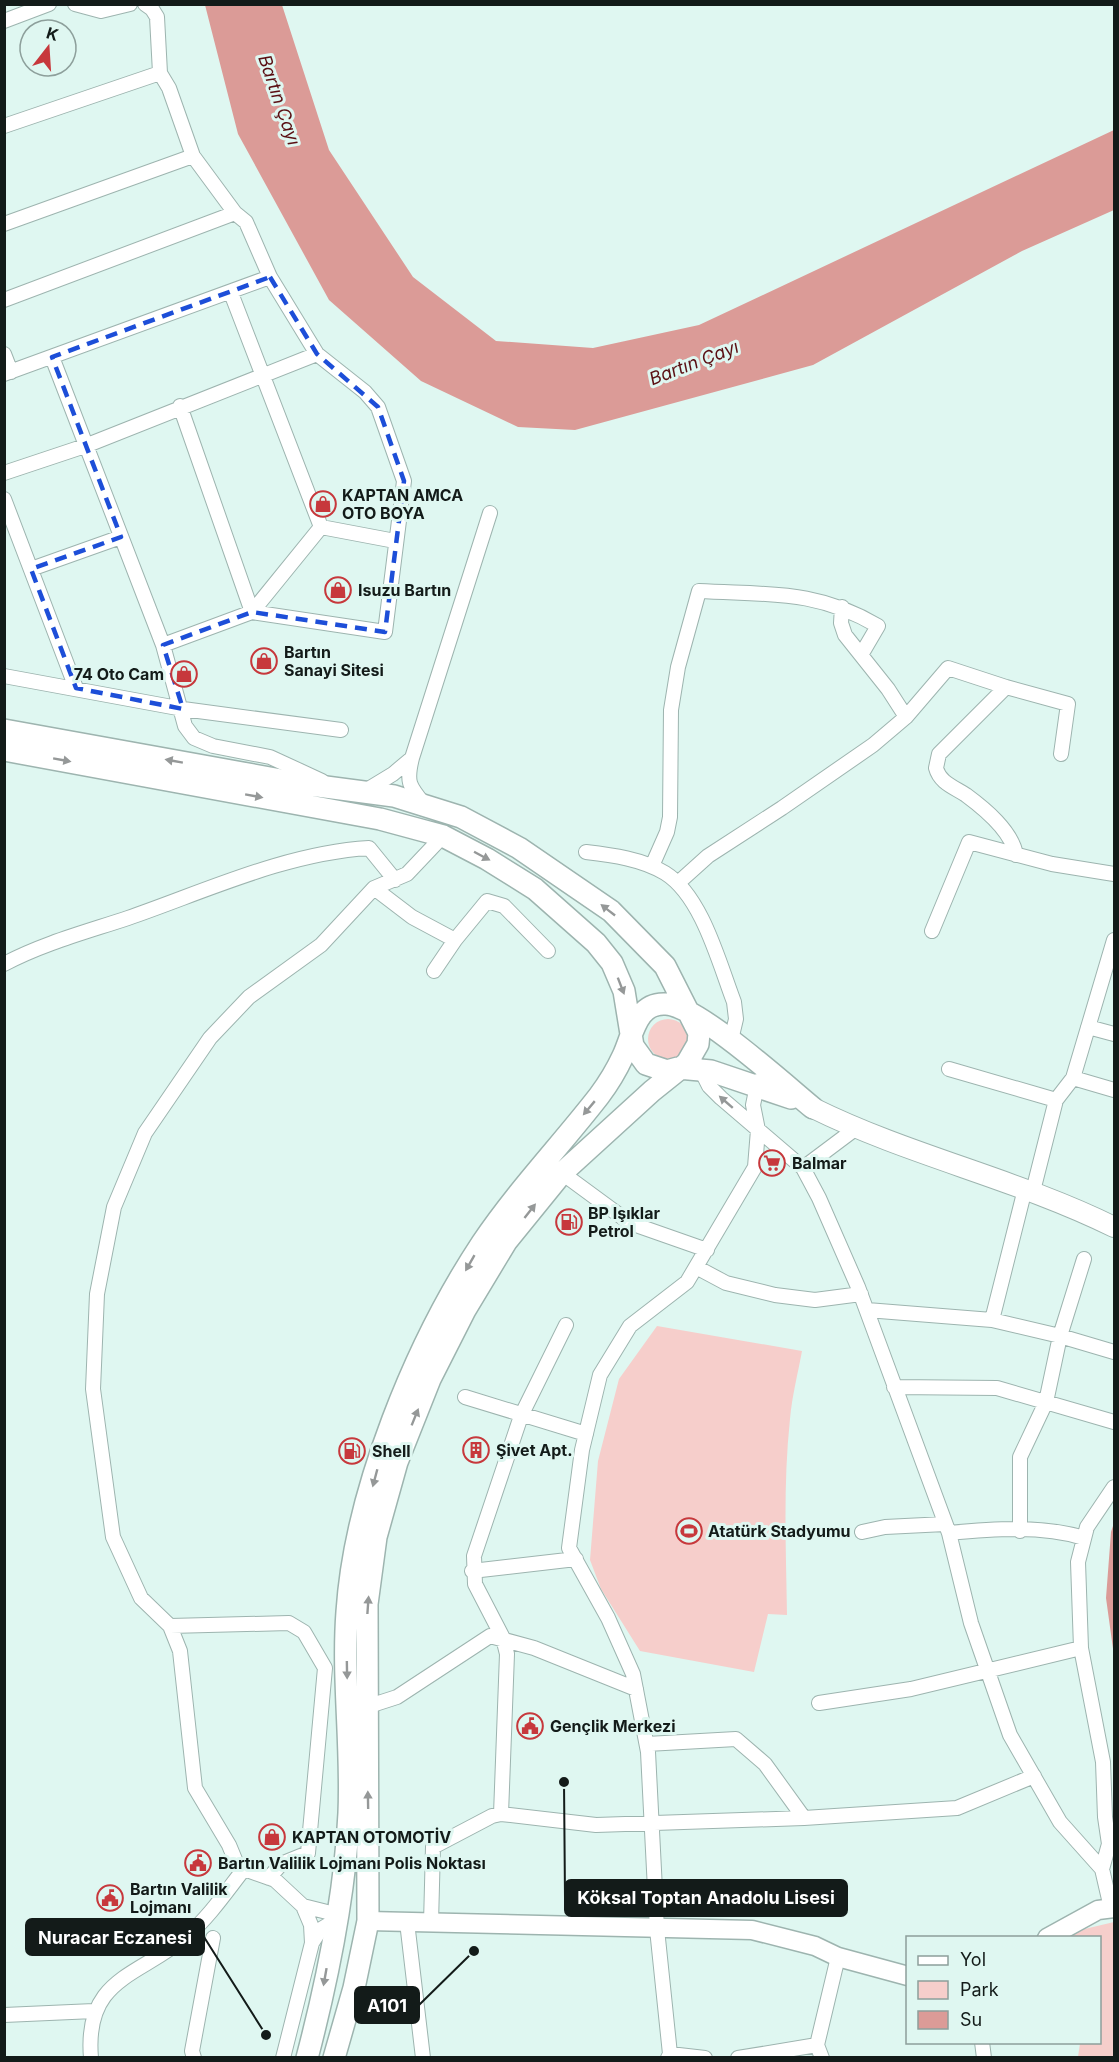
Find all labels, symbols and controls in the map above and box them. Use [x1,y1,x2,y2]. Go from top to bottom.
north arrow [18,18,78,78]
text: K [44,22,61,45]
water label: Bartın Çayı [254,52,305,148]
water label: Bartın Çayı [646,336,742,389]
place label: KAPTAN AMCA OTO BOYA [342,485,463,523]
shop icon: KAPTAN AMCA OTO BOYA [308,489,338,519]
shop icon: Isuzu Bartın [323,575,353,605]
place label: Isuzu Bartın [358,580,451,600]
place label: Bartın Sanayi Sitesi [284,642,384,680]
shop icon: Bartın Sanayi Sitesi [249,646,279,676]
shop icon: 74 Oto Cam [169,659,199,689]
place label: 74 Oto Cam [74,664,164,684]
one-way arrow [53,756,72,765]
one-way arrow [164,756,183,765]
one-way arrow [245,791,264,800]
one-way arrow [473,851,490,861]
one-way arrow [601,905,616,917]
one-way arrow [617,977,627,995]
one-way arrow [719,1096,734,1109]
one-way arrow [583,1100,596,1115]
supermarket icon: Balmar [757,1148,787,1178]
place label: Balmar [792,1153,847,1173]
one-way arrow [524,1203,536,1218]
place label: BP Işıklar Petrol [588,1203,660,1241]
fuel station icon: BP Işıklar Petrol [554,1207,584,1237]
one-way arrow [465,1255,476,1271]
one-way arrow [411,1408,420,1426]
building icon: Şivet Apt. [461,1435,491,1465]
fuel station icon: Shell [337,1436,367,1466]
place label: Şivet Apt. [496,1440,573,1460]
place label: Shell [372,1441,411,1461]
one-way arrow [369,1469,379,1488]
sports icon: Atatürk Stadyumu [674,1516,704,1546]
place label: Atatürk Stadyumu [708,1521,851,1541]
one-way arrow [363,1595,373,1614]
one-way arrow [343,1661,352,1680]
public building icon: Gençlik Merkezi [515,1711,545,1741]
place label: Gençlik Merkezi [550,1716,676,1736]
one-way arrow [363,1790,373,1809]
shop icon: KAPTAN OTOMOTİV [257,1822,287,1852]
place label: KAPTAN OTOMOTİV [292,1827,451,1847]
public building icon: Bartın Valilik Lojmanı Polis Noktası [183,1848,213,1878]
place label: Bartın Valilik Lojmanı Polis Noktası [218,1853,486,1873]
place label: Bartın Valilik Lojmanı [130,1879,228,1917]
callout: Köksal Toptan Anadolu Lisesi [565,1880,847,1916]
public building icon: Bartın Valilik Lojmanı [95,1883,125,1913]
text: Köksal Toptan Anadolu Lisesi [577,1887,835,1908]
callout: Nuracar Eczanesi [26,1919,204,1955]
text: Nuracar Eczanesi [38,1927,192,1948]
legend [906,1936,1101,2044]
text: Yol [960,1949,986,1970]
one-way arrow [321,1968,330,1987]
text: Park [960,1979,999,2000]
callout: A101 [355,1987,419,2023]
text: A101 [367,1995,407,2016]
text: Su [960,2009,982,2030]

